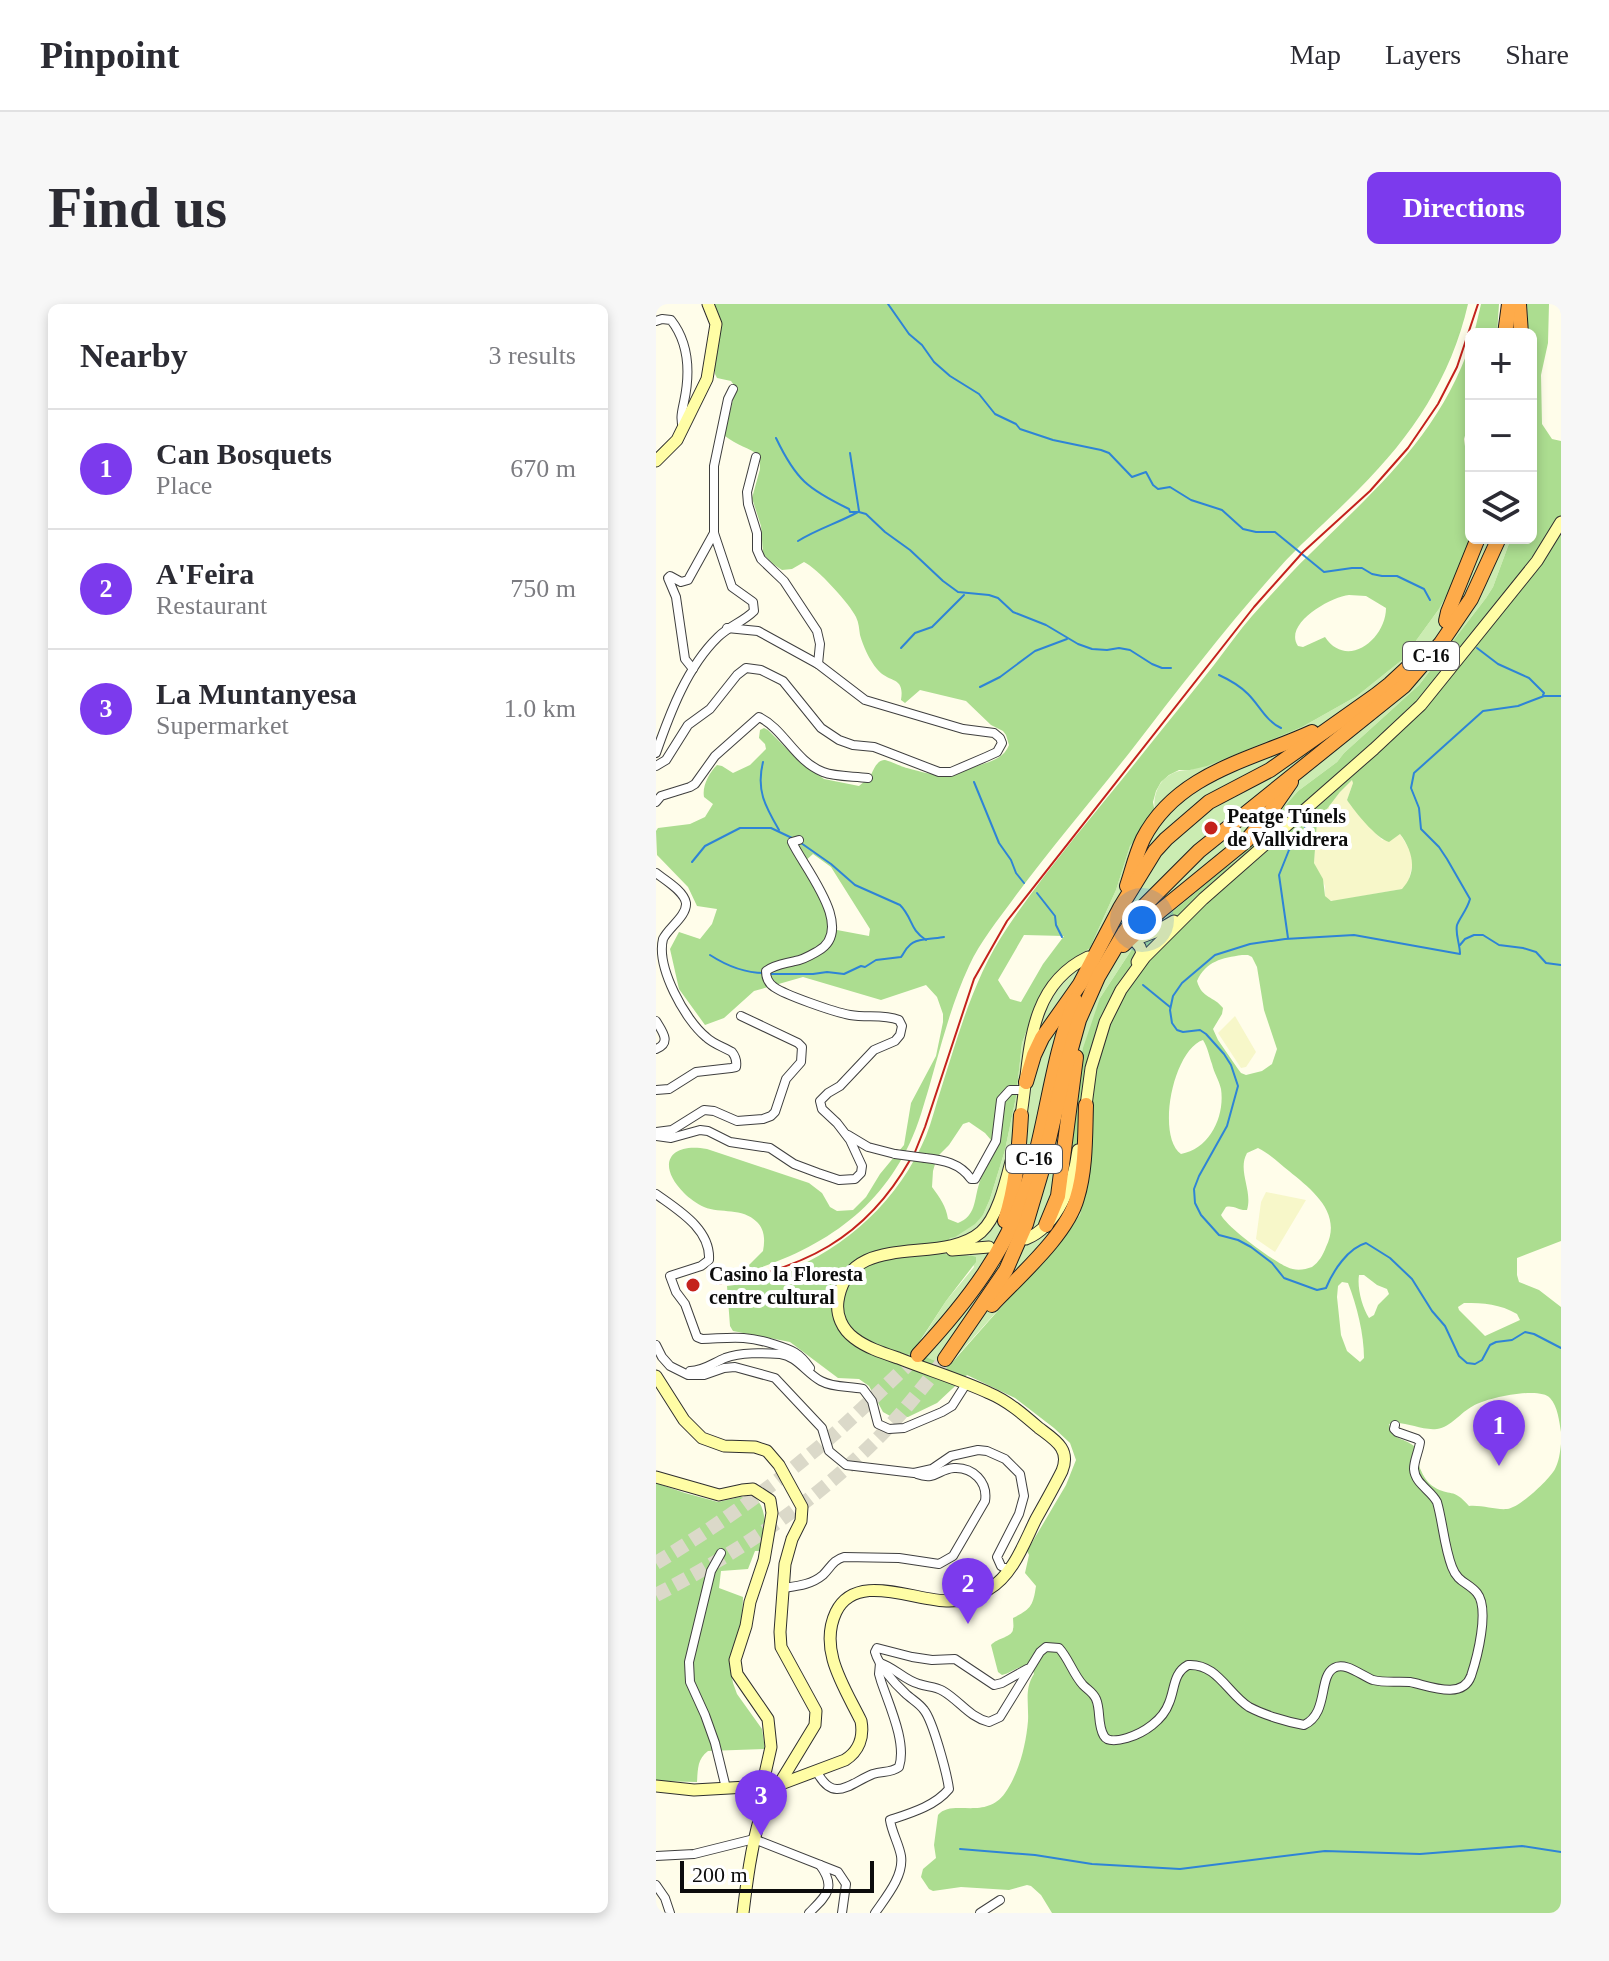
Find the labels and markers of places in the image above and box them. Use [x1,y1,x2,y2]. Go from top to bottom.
place label: Peatge Túnels de Vallvidrera [1227,805,1348,850]
marker: Peatge Túnels de Vallvidrera [1202,819,1220,837]
place label: Casino la Floresta centre cultural [709,1263,863,1308]
marker: Casino la Floresta centre cultural [684,1276,702,1294]
pin: 1 [1473,1400,1525,1466]
pin: 2 [942,1558,994,1624]
pin: 3 [735,1770,787,1836]

